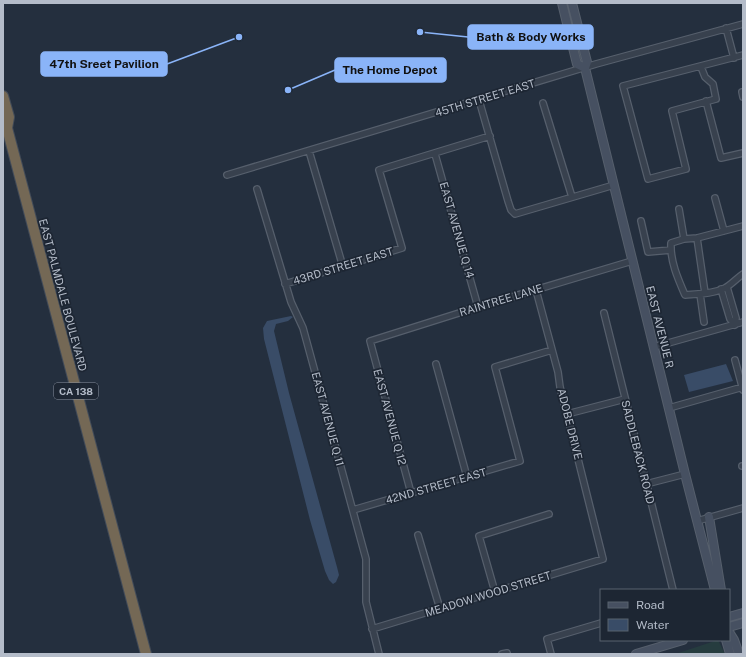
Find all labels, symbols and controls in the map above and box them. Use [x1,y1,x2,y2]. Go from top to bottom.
callout: Bath & Body Works [468,25,593,49]
text: Bath & Body Works [476,30,586,44]
callout: 47th Sreet Pavilion [41,52,167,76]
text: 47th Sreet Pavilion [49,57,159,71]
callout: The Home Depot [335,58,446,82]
text: The Home Depot [343,63,437,77]
street label: 45TH STREET EAST [434,77,537,119]
street label: EAST AVENUE Q 14 [438,181,476,279]
street label: EAST PALMDALE BOULEVARD [37,218,89,373]
street label: 43RD STREET EAST [292,245,395,287]
street label: RAINTREE LANE [458,282,544,318]
street label: EAST AVENUE R [644,285,676,369]
street label: EAST AVENUE Q 12 [371,368,409,467]
street label: EAST AVENUE Q 11 [310,371,346,467]
road number: CA 138 [54,383,98,399]
street label: ADOBE DRIVE [555,387,585,461]
street label: SADDLEBACK ROAD [619,399,657,505]
street label: 42ND STREET EAST [384,466,488,506]
street label: MEADOW WOOD STREET [424,569,553,619]
legend [600,589,730,641]
text: Road [636,598,664,612]
text: Water [636,618,670,632]

